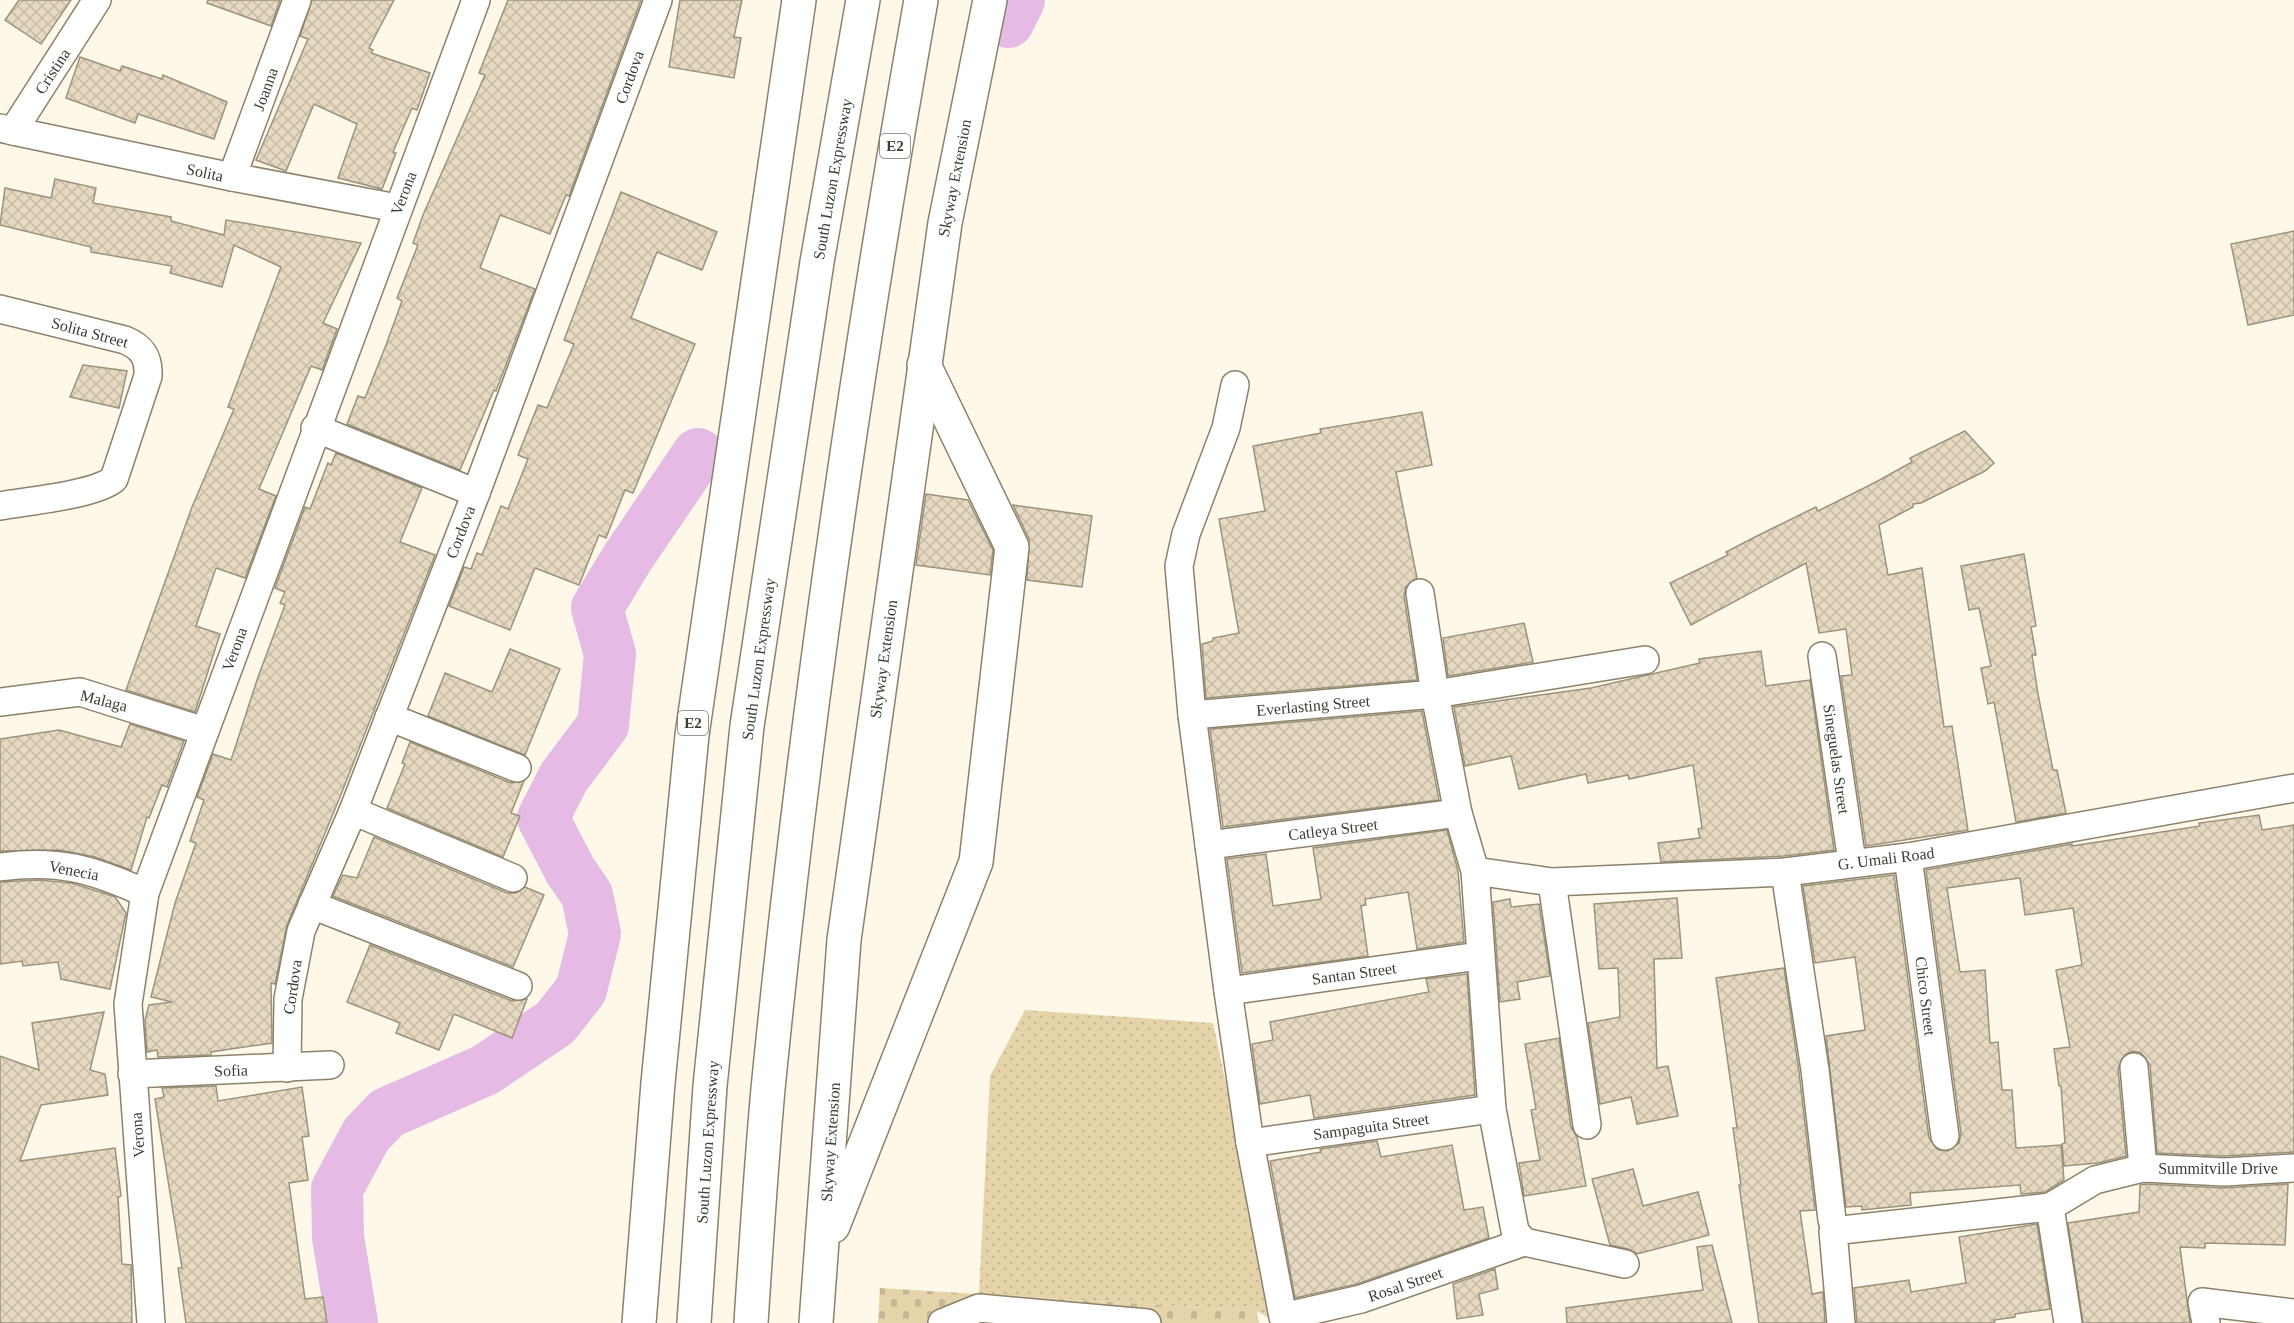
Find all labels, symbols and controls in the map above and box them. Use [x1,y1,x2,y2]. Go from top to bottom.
street label: Cristina [31,45,73,97]
street label: Cordova [612,48,647,106]
street label: Joanna [250,65,281,113]
street label: South Luzon Expressway [810,97,856,261]
street label: Skyway Extension [935,118,975,239]
road number: E2 [880,134,910,158]
street label: Solita [185,160,225,185]
street label: Verona [387,169,420,217]
street label: Solita Street [50,314,131,351]
street label: Cordova [443,503,478,561]
street label: South Luzon Expressway [739,577,779,741]
street label: Skyway Extension [867,599,901,720]
street label: Verona [219,625,250,673]
street label: Malaga [78,686,129,716]
street label: Everlasting Street [1255,692,1371,720]
street label: Sineguelas Street [1819,703,1853,816]
road number: E2 [678,711,708,735]
street label: Catleya Street [1287,815,1380,844]
street label: G. Umali Road [1837,844,1935,873]
street label: Venecia [47,857,100,884]
street label: Chico Street [1912,956,1939,1037]
street label: Cordova [280,959,305,1016]
street label: Santan Street [1311,959,1398,988]
street label: South Luzon Expressway [693,1060,723,1224]
street label: Sofia [214,1061,248,1080]
street label: Skyway Extension [818,1082,844,1202]
street label: Sampaguita Street [1312,1110,1431,1144]
street label: Verona [127,1112,148,1158]
street label: Summitville Drive [2158,1160,2278,1177]
street label: Rosal Street [1366,1264,1445,1305]

